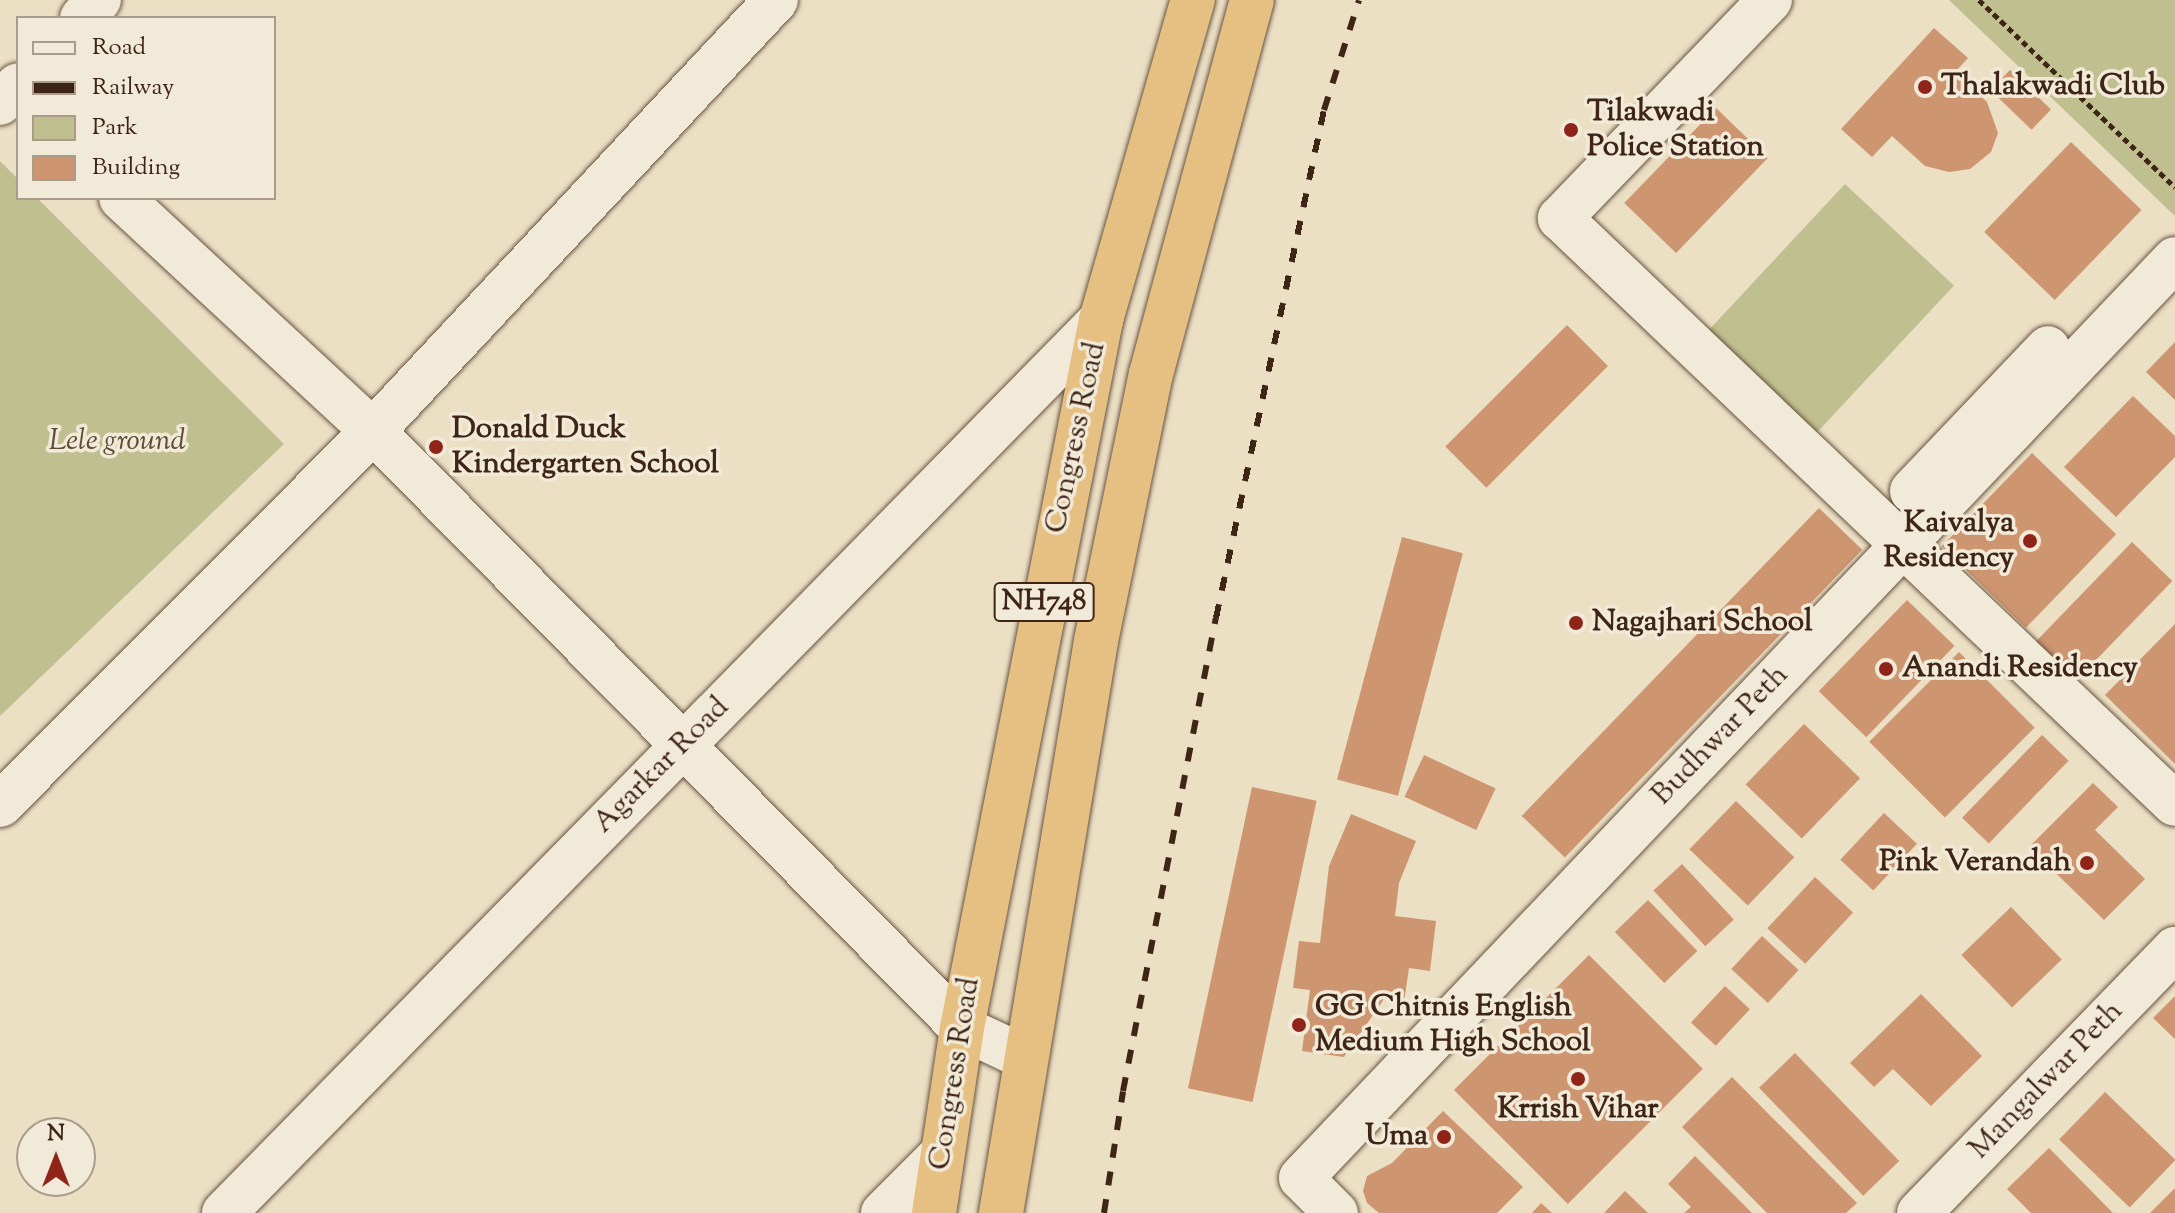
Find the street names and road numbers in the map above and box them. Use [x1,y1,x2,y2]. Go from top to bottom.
street label: Congress Road [1039,339,1115,537]
road number: NH748 [992,578,1096,626]
street label: Budhwar Peth [1645,658,1797,814]
street label: Agarkar Road [586,690,738,842]
street label: Congress Road [923,975,989,1173]
street label: Mangalwar Peth [1962,994,2132,1168]

